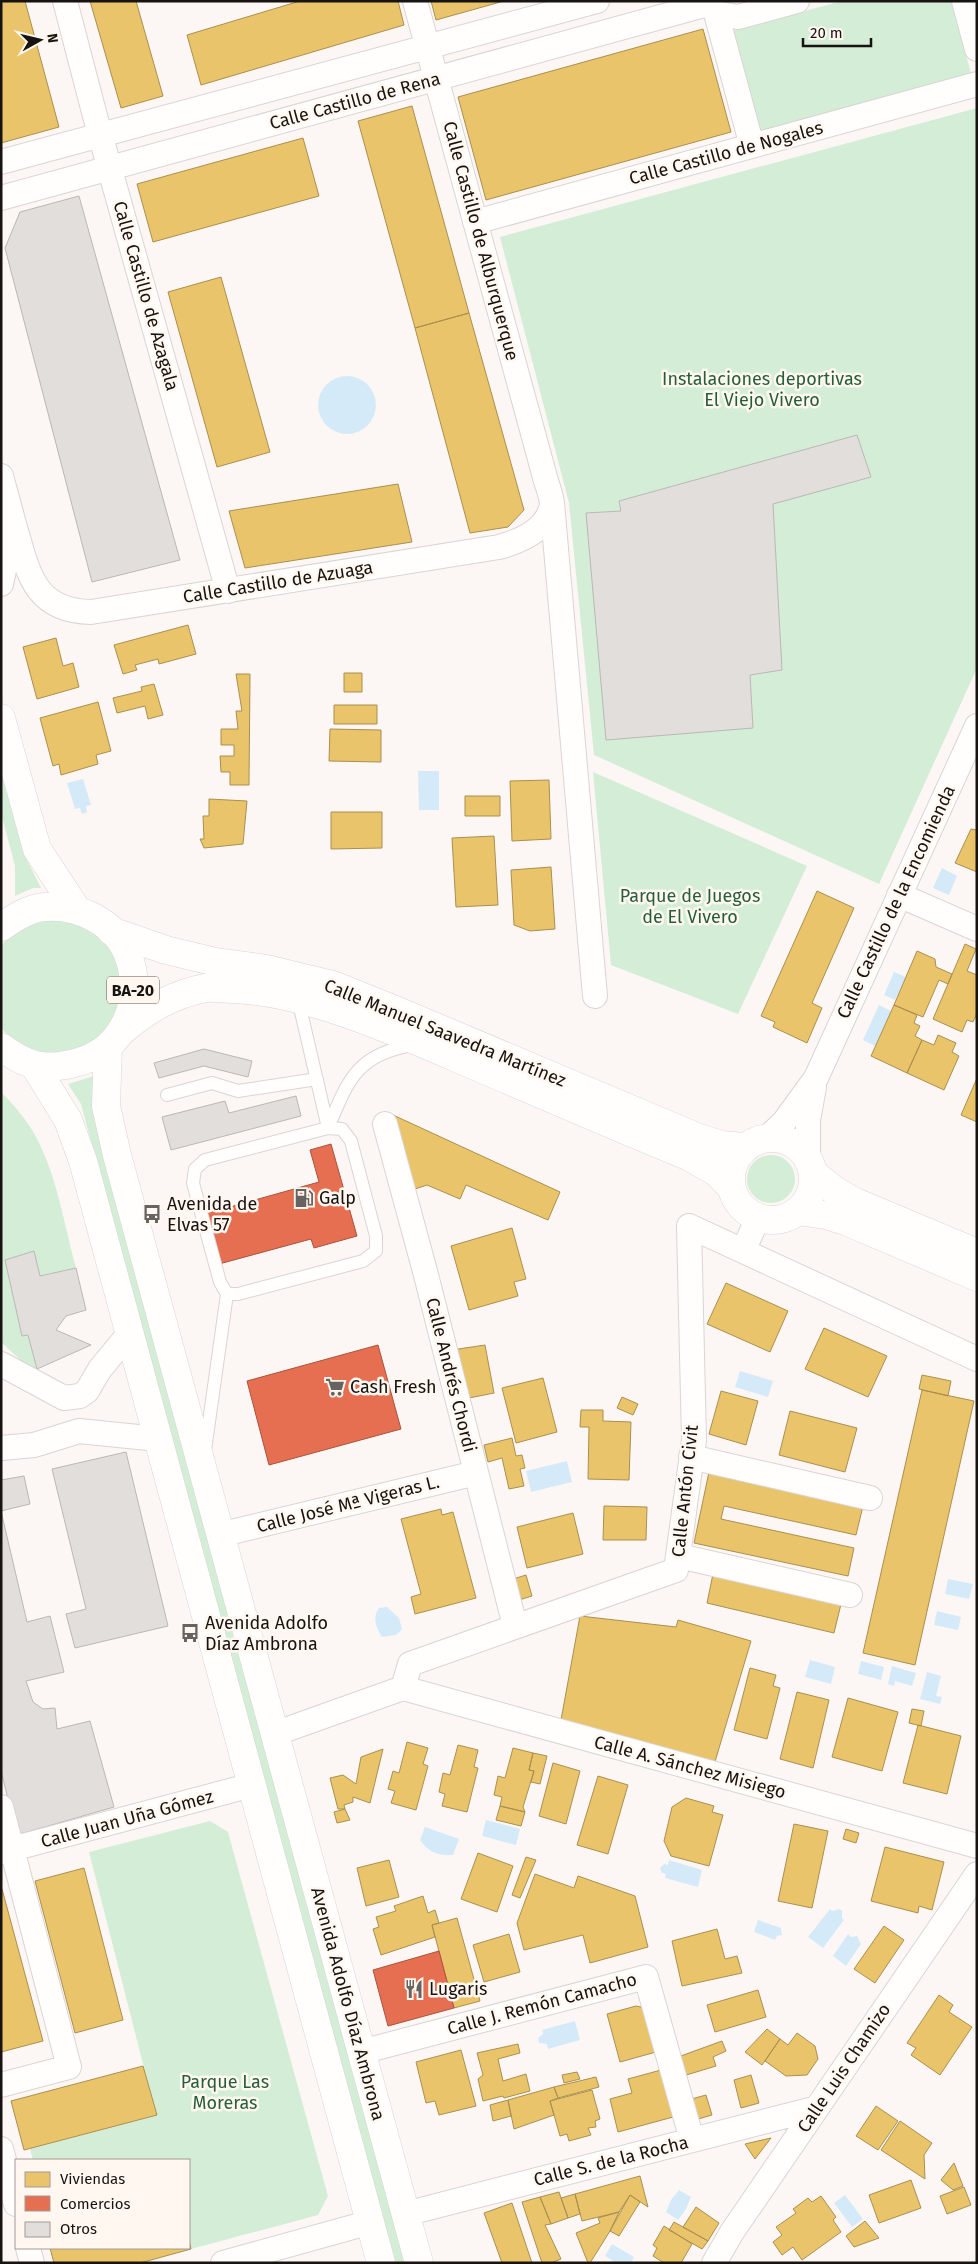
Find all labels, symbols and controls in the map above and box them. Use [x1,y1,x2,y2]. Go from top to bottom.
north arrow [15,15,65,65]
scale bar [803,15,870,47]
text: 20 m [810,24,843,42]
text: N [43,32,61,44]
street label: Calle Castillo de Rena [267,68,443,134]
street label: Calle Castillo de Nogales [627,116,825,190]
street label: Calle Castillo de Alburquerque [438,119,524,363]
street label: Calle Castillo de Azagala [108,199,184,393]
park label: Instalaciones deportivas El Viejo Vivero [662,368,862,411]
street label: Calle Castillo de Azuaga [181,556,375,608]
street label: Calle Castillo de la Encomienda [832,782,960,1022]
park label: Parque de Juegos de El Vivero [620,885,760,928]
street label: Calle Manuel Saavedra Martínez [321,974,569,1092]
road number: BA-20 [107,976,159,1004]
fuel station icon: Galp [293,1187,315,1209]
place label: Galp [319,1187,356,1209]
place label: Avenida de Elvas 57 [167,1193,257,1236]
bus stop icon: Avenida de Elvas 57 [141,1203,163,1225]
street label: Calle Andrés Chordi [421,1295,481,1455]
supermarket icon: Cash Fresh [324,1376,346,1398]
place label: Cash Fresh [350,1376,437,1398]
street label: Calle Antón Civit [667,1423,703,1558]
street label: Calle José Mª Vigeras L. [254,1471,442,1537]
place label: Avenida Adolfo Díaz Ambrona [205,1612,328,1655]
bus stop icon: Avenida Adolfo Díaz Ambrona [179,1622,201,1644]
street label: Calle A. Sánchez Misiego [592,1731,788,1803]
street label: Calle Juan Uña Gómez [38,1785,216,1853]
street label: Avenida Adolfo Díaz Ambrona [306,1885,390,2123]
street label: Calle J. Remón Camacho [445,1968,639,2040]
restaurant icon: Lugaris [403,1978,425,2000]
place label: Lugaris [429,1978,487,2000]
street label: Calle Luis Chamizo [793,1999,895,2137]
park label: Parque Las Moreras [181,2071,269,2114]
street label: Calle S. de la Rocha [531,2131,691,2191]
legend [15,2159,190,2249]
text: Viviendas [60,2170,125,2188]
text: Comercios [60,2195,130,2213]
text: Otros [60,2220,97,2238]

